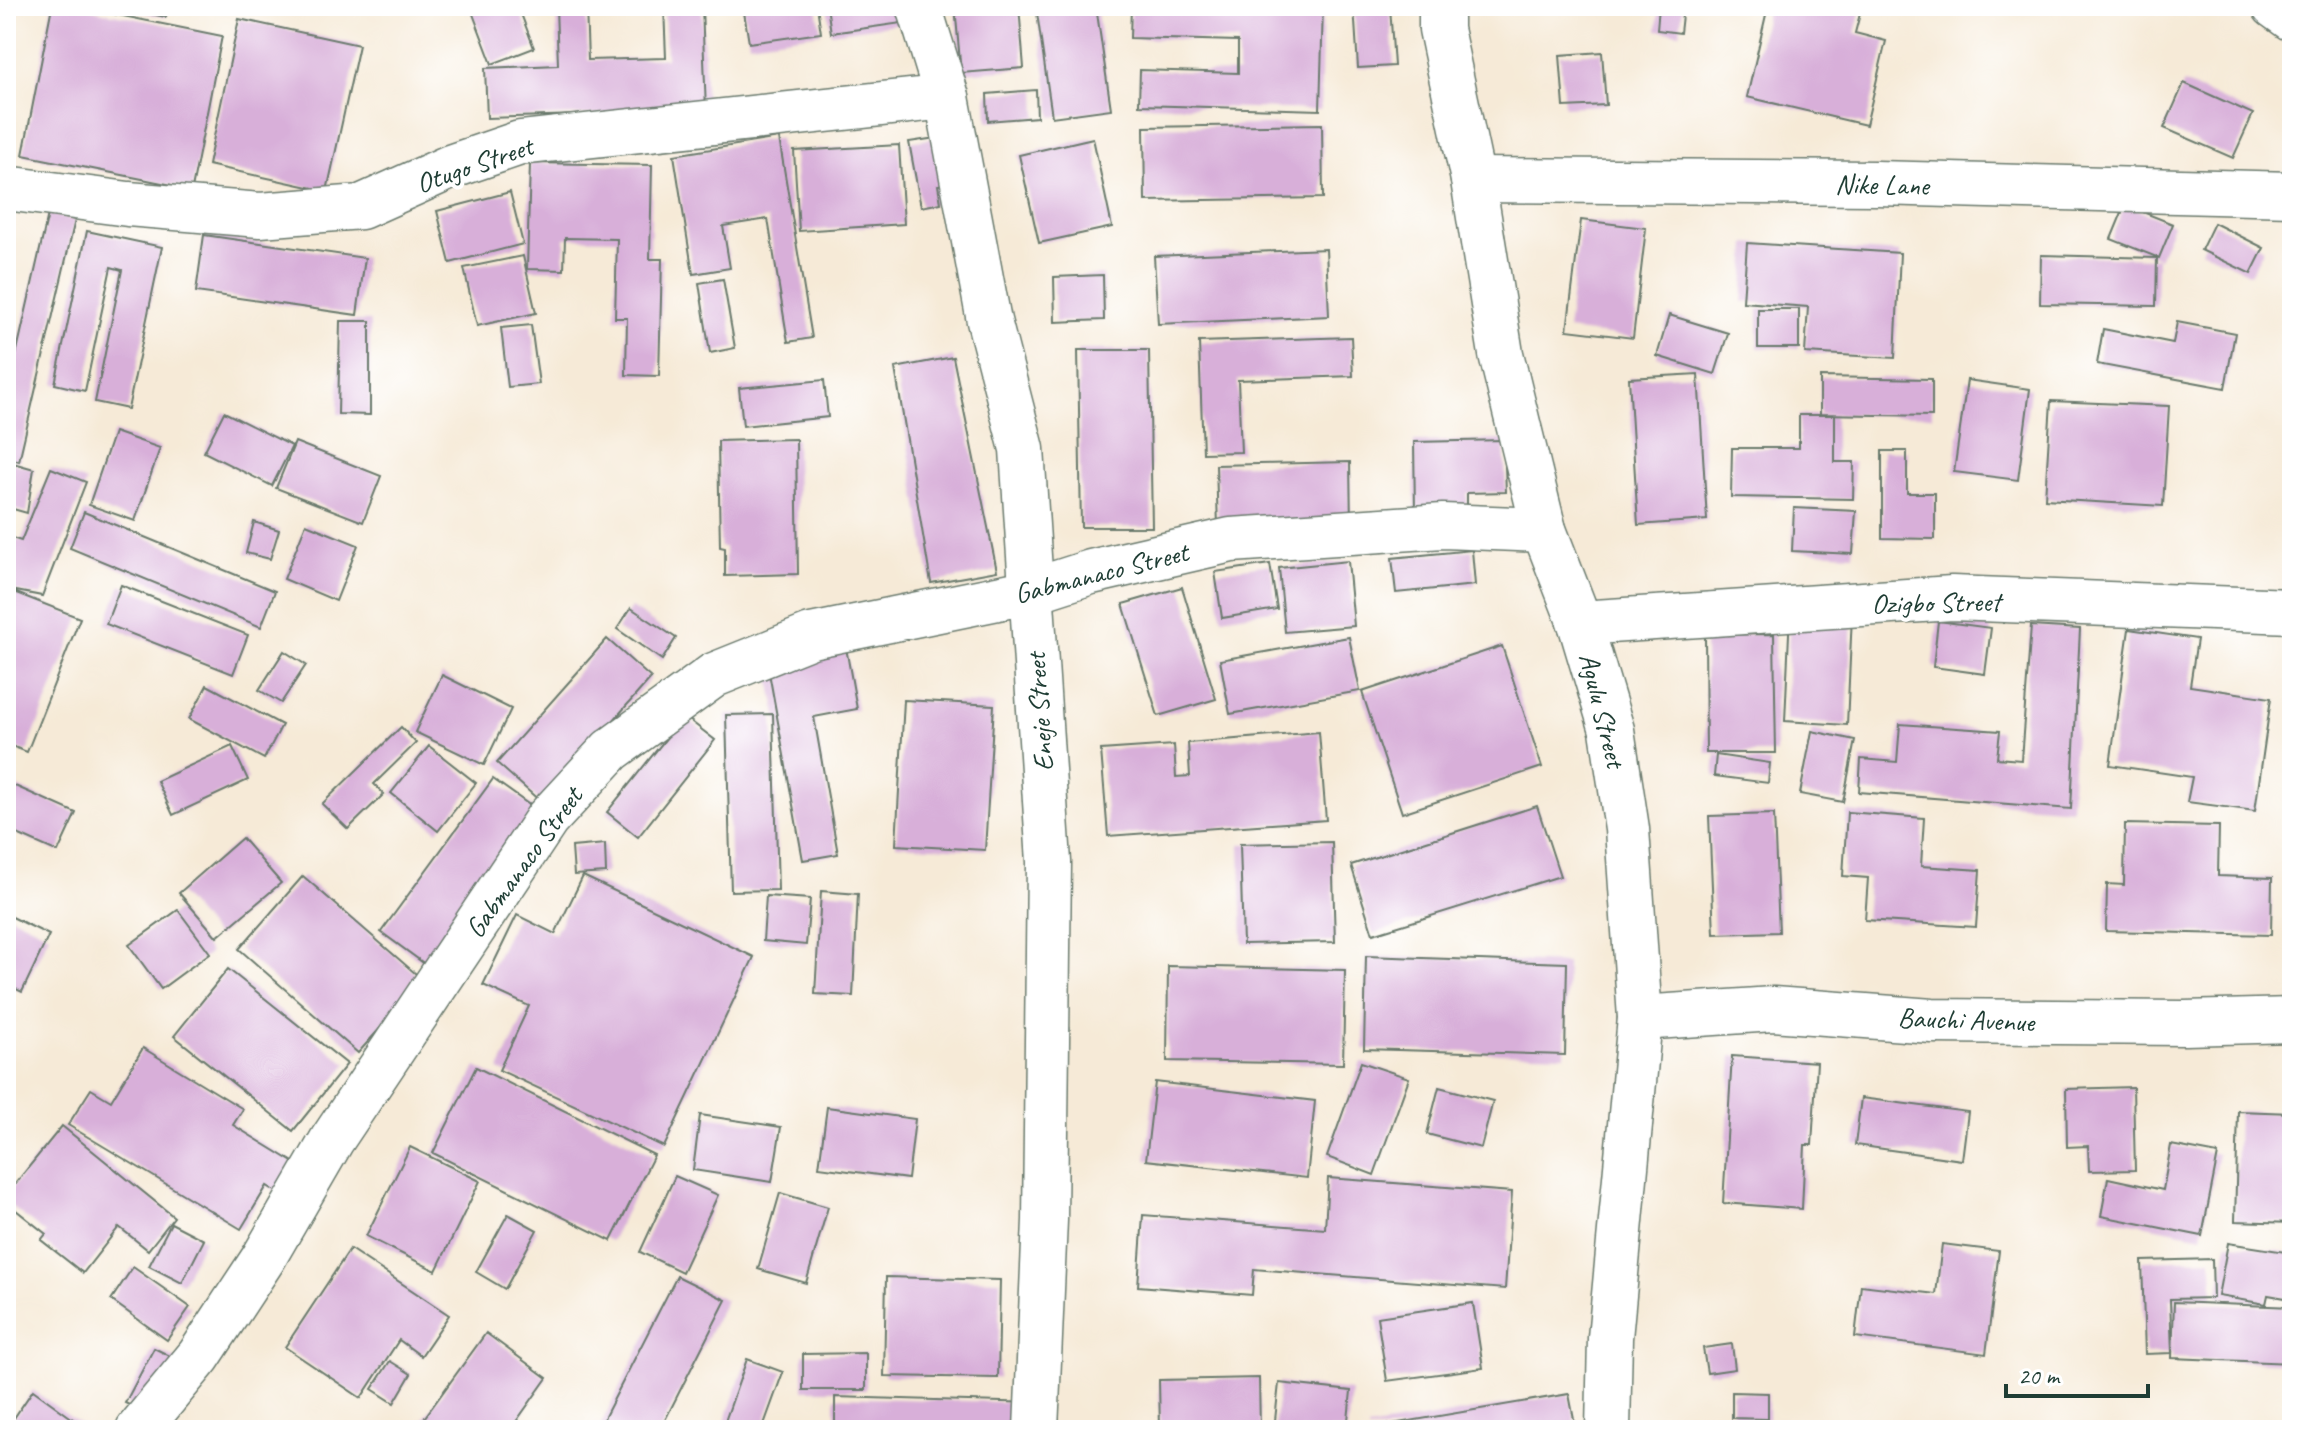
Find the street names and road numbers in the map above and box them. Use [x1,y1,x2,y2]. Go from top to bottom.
street label: Otugo Street [411,127,540,201]
street label: Nike Lane [1835,166,1931,203]
street label: Gabmanaco Street [1011,533,1194,611]
street label: Ozigbo Street [1871,584,2004,621]
street label: Eneje Street [1018,649,1061,772]
street label: Agulu Street [1571,649,1634,774]
street label: Gabmanaco Street [457,778,591,944]
street label: Bauchi Avenue [1897,1000,2037,1039]

